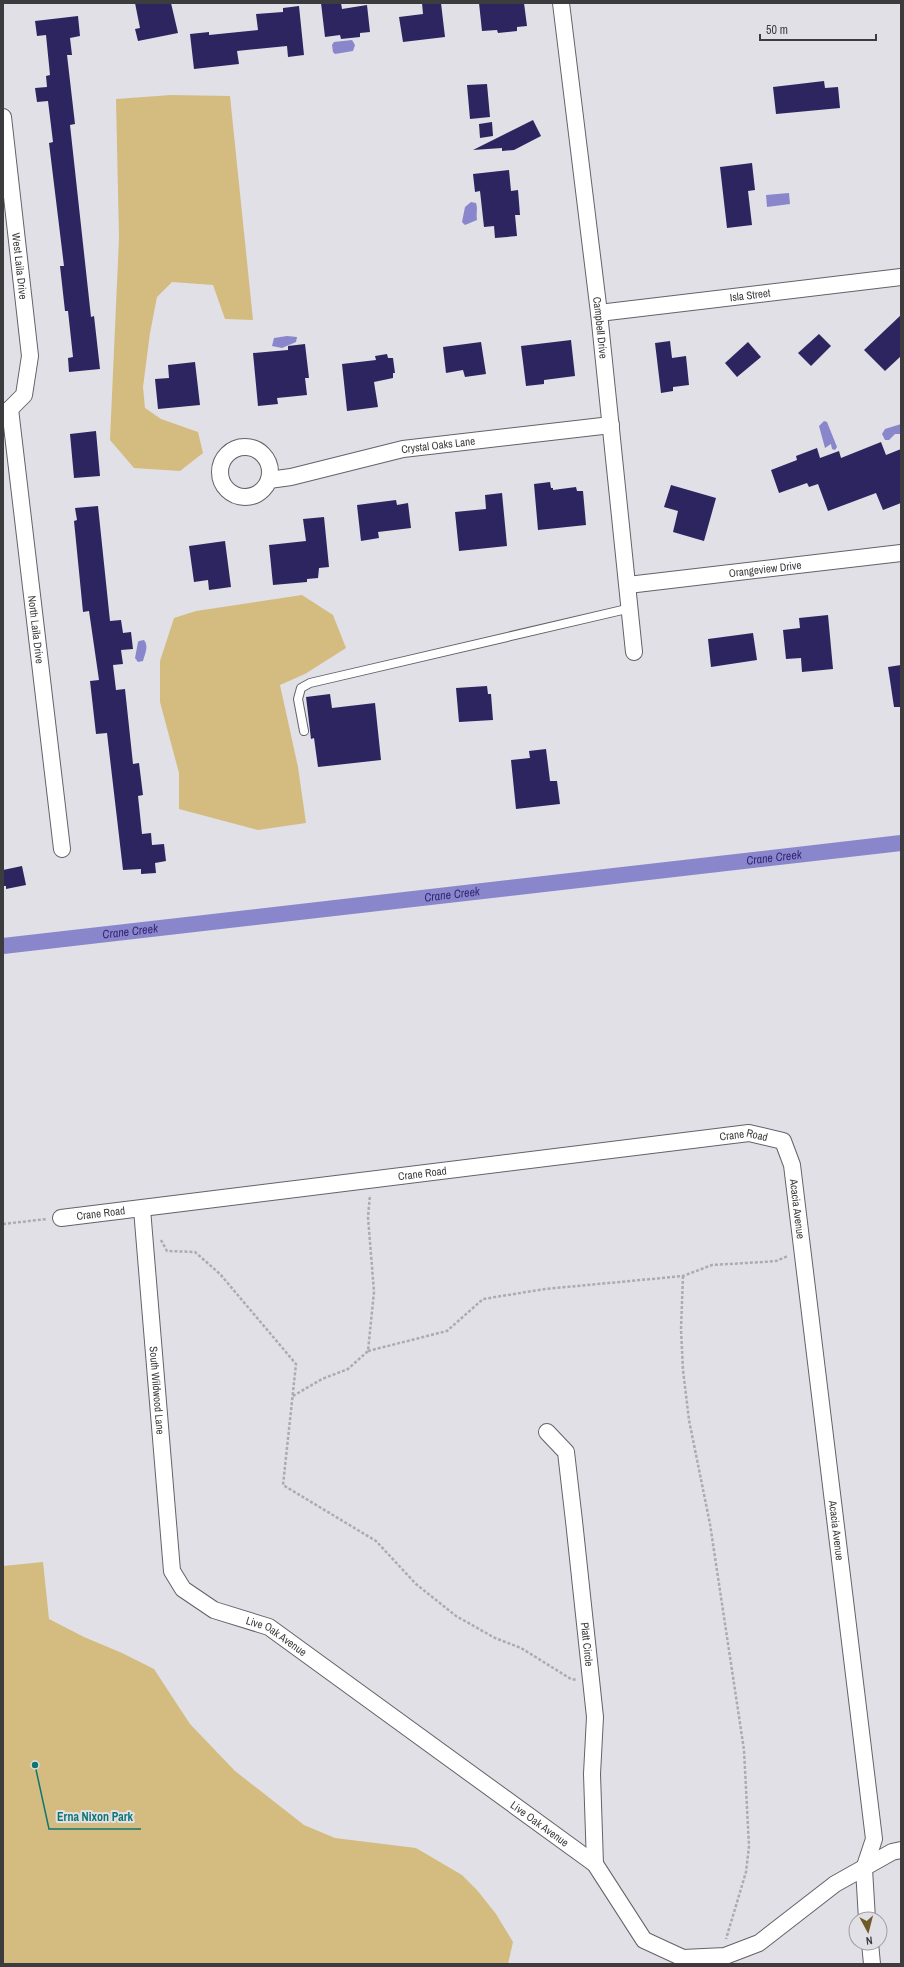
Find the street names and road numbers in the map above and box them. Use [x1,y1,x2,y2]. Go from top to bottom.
street label: West Laila Drive [9,232,31,300]
street label: Isla Street [729,286,771,304]
street label: Campbell Drive [590,296,611,359]
street label: Crystal Oaks Lane [400,434,476,456]
street label: Orangeview Drive [728,558,802,580]
street label: North Laila Drive [25,595,47,664]
street label: Crane Road [719,1126,769,1144]
street label: Crane Road [397,1163,447,1183]
street label: Acacia Avenue [787,1177,808,1240]
street label: Crane Road [76,1203,126,1223]
street label: South Wildwood Lane [146,1346,168,1435]
street label: Acacia Avenue [826,1499,847,1561]
street label: Live Oak Avenue [244,1613,310,1659]
street label: Platt Circle [578,1622,597,1667]
street label: Live Oak Avenue [508,1798,572,1850]

